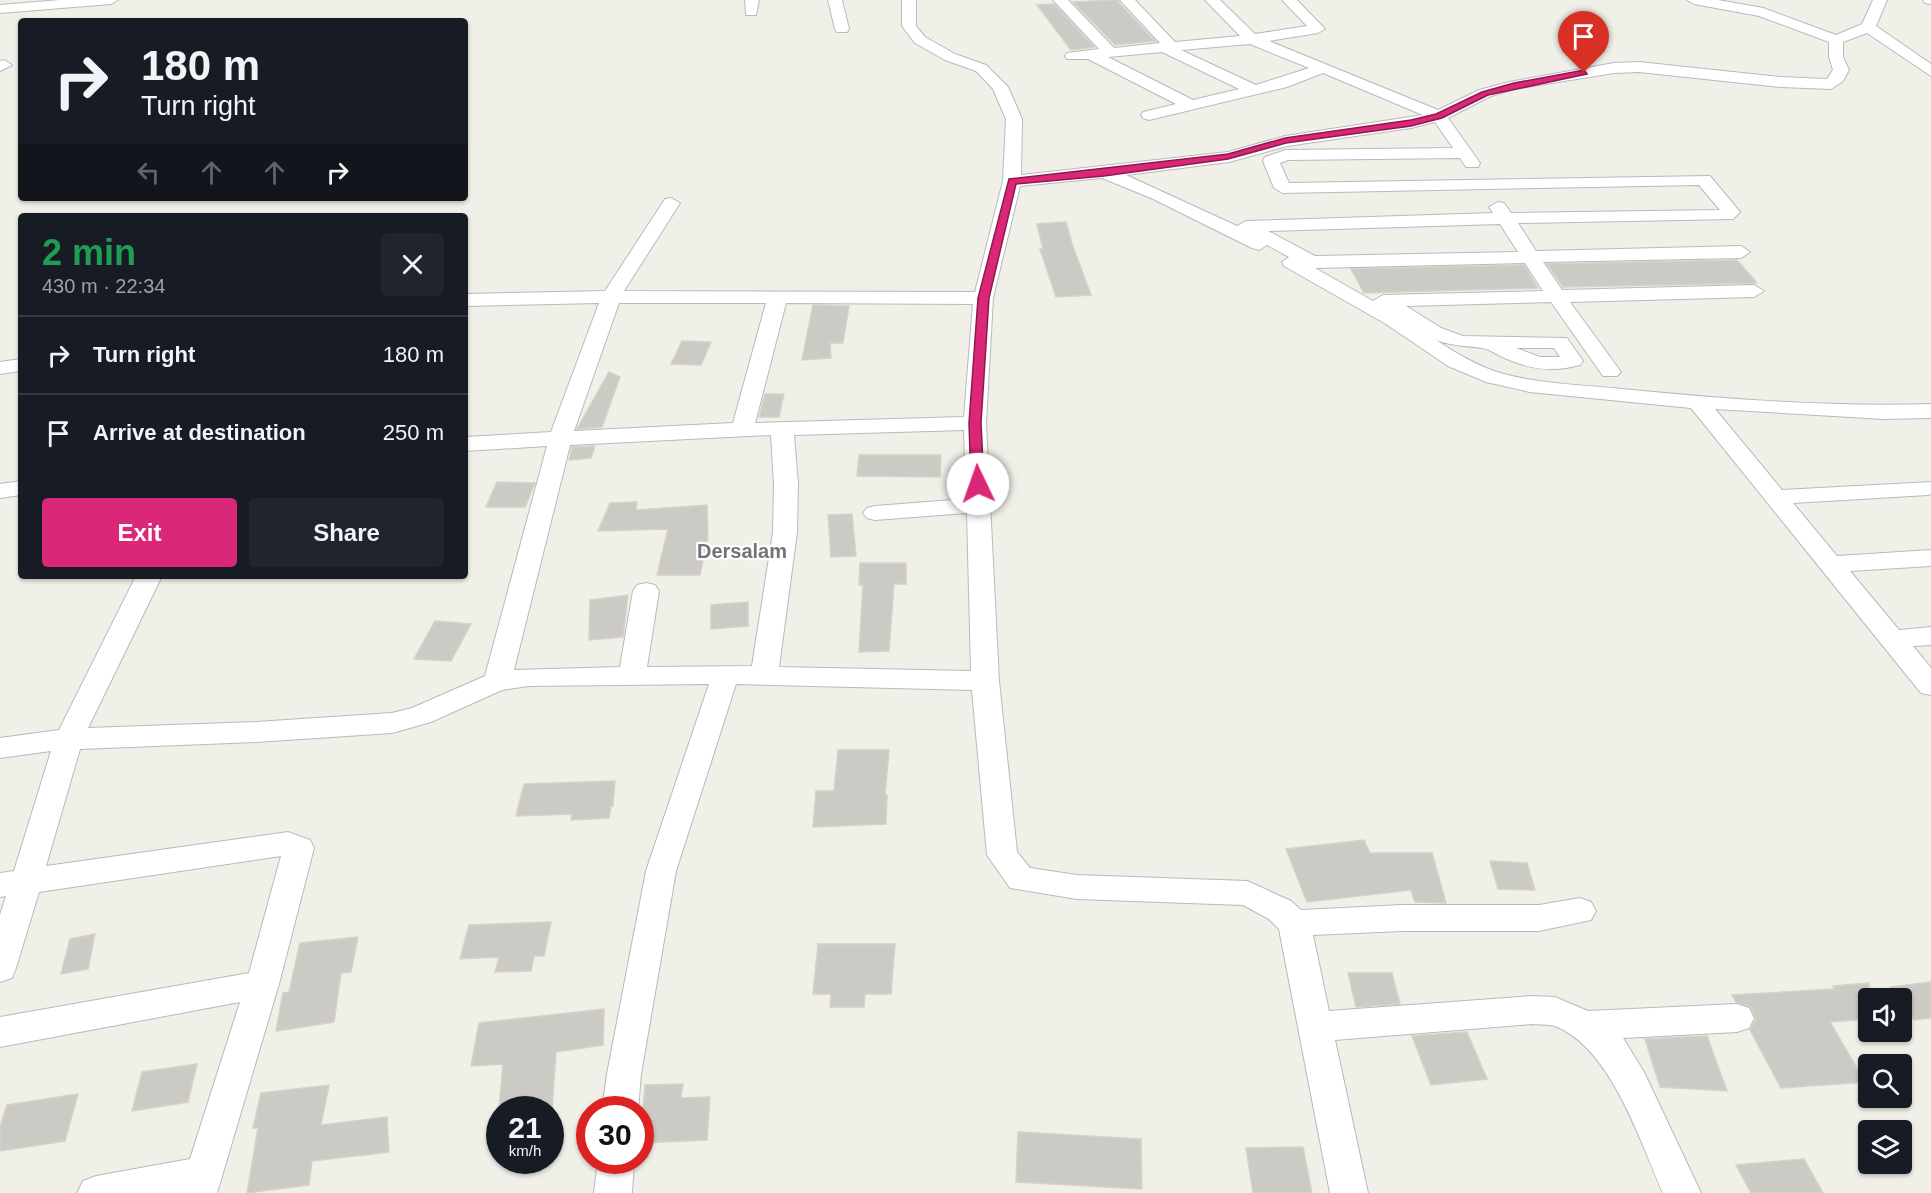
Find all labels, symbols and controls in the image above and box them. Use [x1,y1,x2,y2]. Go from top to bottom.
pin [1558,11,1609,73]
icon: arrive [1567,20,1600,53]
icon: right [42,42,120,120]
text: 180 m [141,42,260,89]
text: Turn right [141,91,256,121]
icon: left [132,156,165,189]
icon: ahead [195,156,228,189]
icon: ahead [258,156,291,189]
icon: right [321,156,354,189]
text: 2 min [42,232,136,273]
button: close [381,233,444,296]
text: 430 m · 22:34 [42,275,165,297]
icon: right [42,339,75,372]
text: Turn right [93,342,195,367]
text: 180 m [383,342,444,367]
icon: arrive [42,417,75,450]
text: Arrive at destination [93,420,306,445]
text: 250 m [383,420,444,445]
position arrow [946,452,1010,516]
button: Exit [42,498,237,567]
button: Share [249,498,444,567]
district label: Dersalam [697,540,787,562]
map controls [1858,988,1912,1174]
button: sound [1858,988,1912,1042]
button: search [1858,1054,1912,1108]
speed limit sign: 30 [576,1096,654,1174]
text: 21 [508,1111,542,1144]
button: layers [1858,1120,1912,1174]
text: km/h [509,1142,541,1159]

